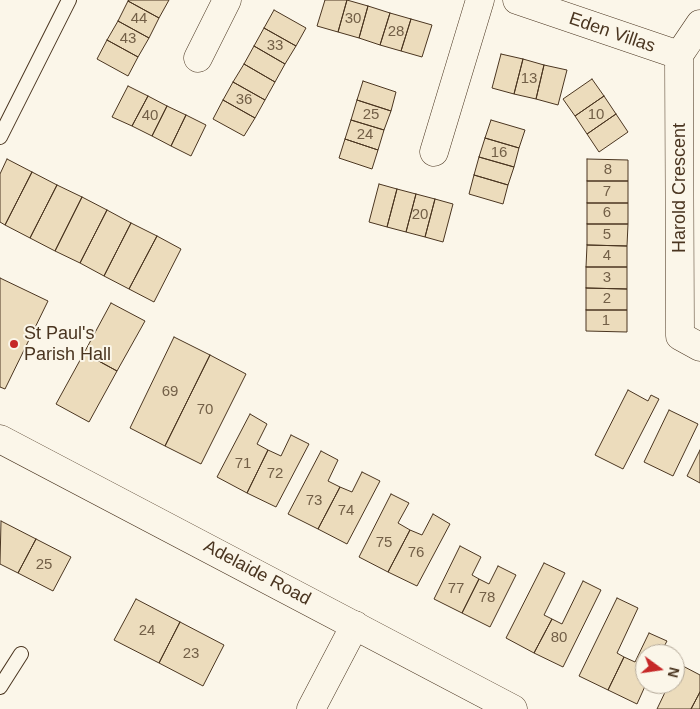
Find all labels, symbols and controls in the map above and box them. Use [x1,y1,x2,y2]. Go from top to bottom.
street label: Eden Villas [566,8,658,58]
house number: 44 [131,10,147,28]
house number: 30 [345,10,361,28]
house number: 28 [388,23,404,41]
house number: 43 [120,30,136,48]
house number: 33 [267,37,283,55]
house number: 13 [521,70,537,88]
house number: 36 [236,91,252,109]
house number: 25 [363,106,379,124]
house number: 10 [588,106,604,124]
house number: 40 [142,107,158,125]
street label: Harold Crescent [669,123,691,253]
house number: 24 [357,126,373,144]
house number: 16 [491,144,507,162]
house number: 8 [604,161,612,179]
house number: 7 [603,183,611,201]
house number: 6 [603,204,611,222]
house number: 20 [412,206,428,224]
house number: 5 [603,226,611,244]
house number: 4 [603,247,611,265]
house number: 3 [603,269,611,287]
house number: 2 [603,290,611,308]
house number: 1 [602,312,610,330]
place label: St Paul's Parish Hall [24,323,111,366]
marker: St Paul's Parish Hall [8,338,20,350]
house number: 69 [162,383,178,401]
house number: 70 [197,401,213,419]
house number: 71 [235,455,251,473]
house number: 72 [267,465,283,483]
house number: 73 [306,492,322,510]
house number: 74 [338,502,354,520]
house number: 75 [376,534,392,552]
street label: Adelaide Road [200,536,314,610]
house number: 76 [408,544,424,562]
house number: 25 [36,556,52,574]
house number: 77 [448,580,464,598]
house number: 78 [479,589,495,607]
house number: 24 [139,622,155,640]
house number: 80 [551,629,567,647]
north arrow [635,644,685,694]
house number: 23 [183,645,199,663]
text: N [665,666,683,679]

